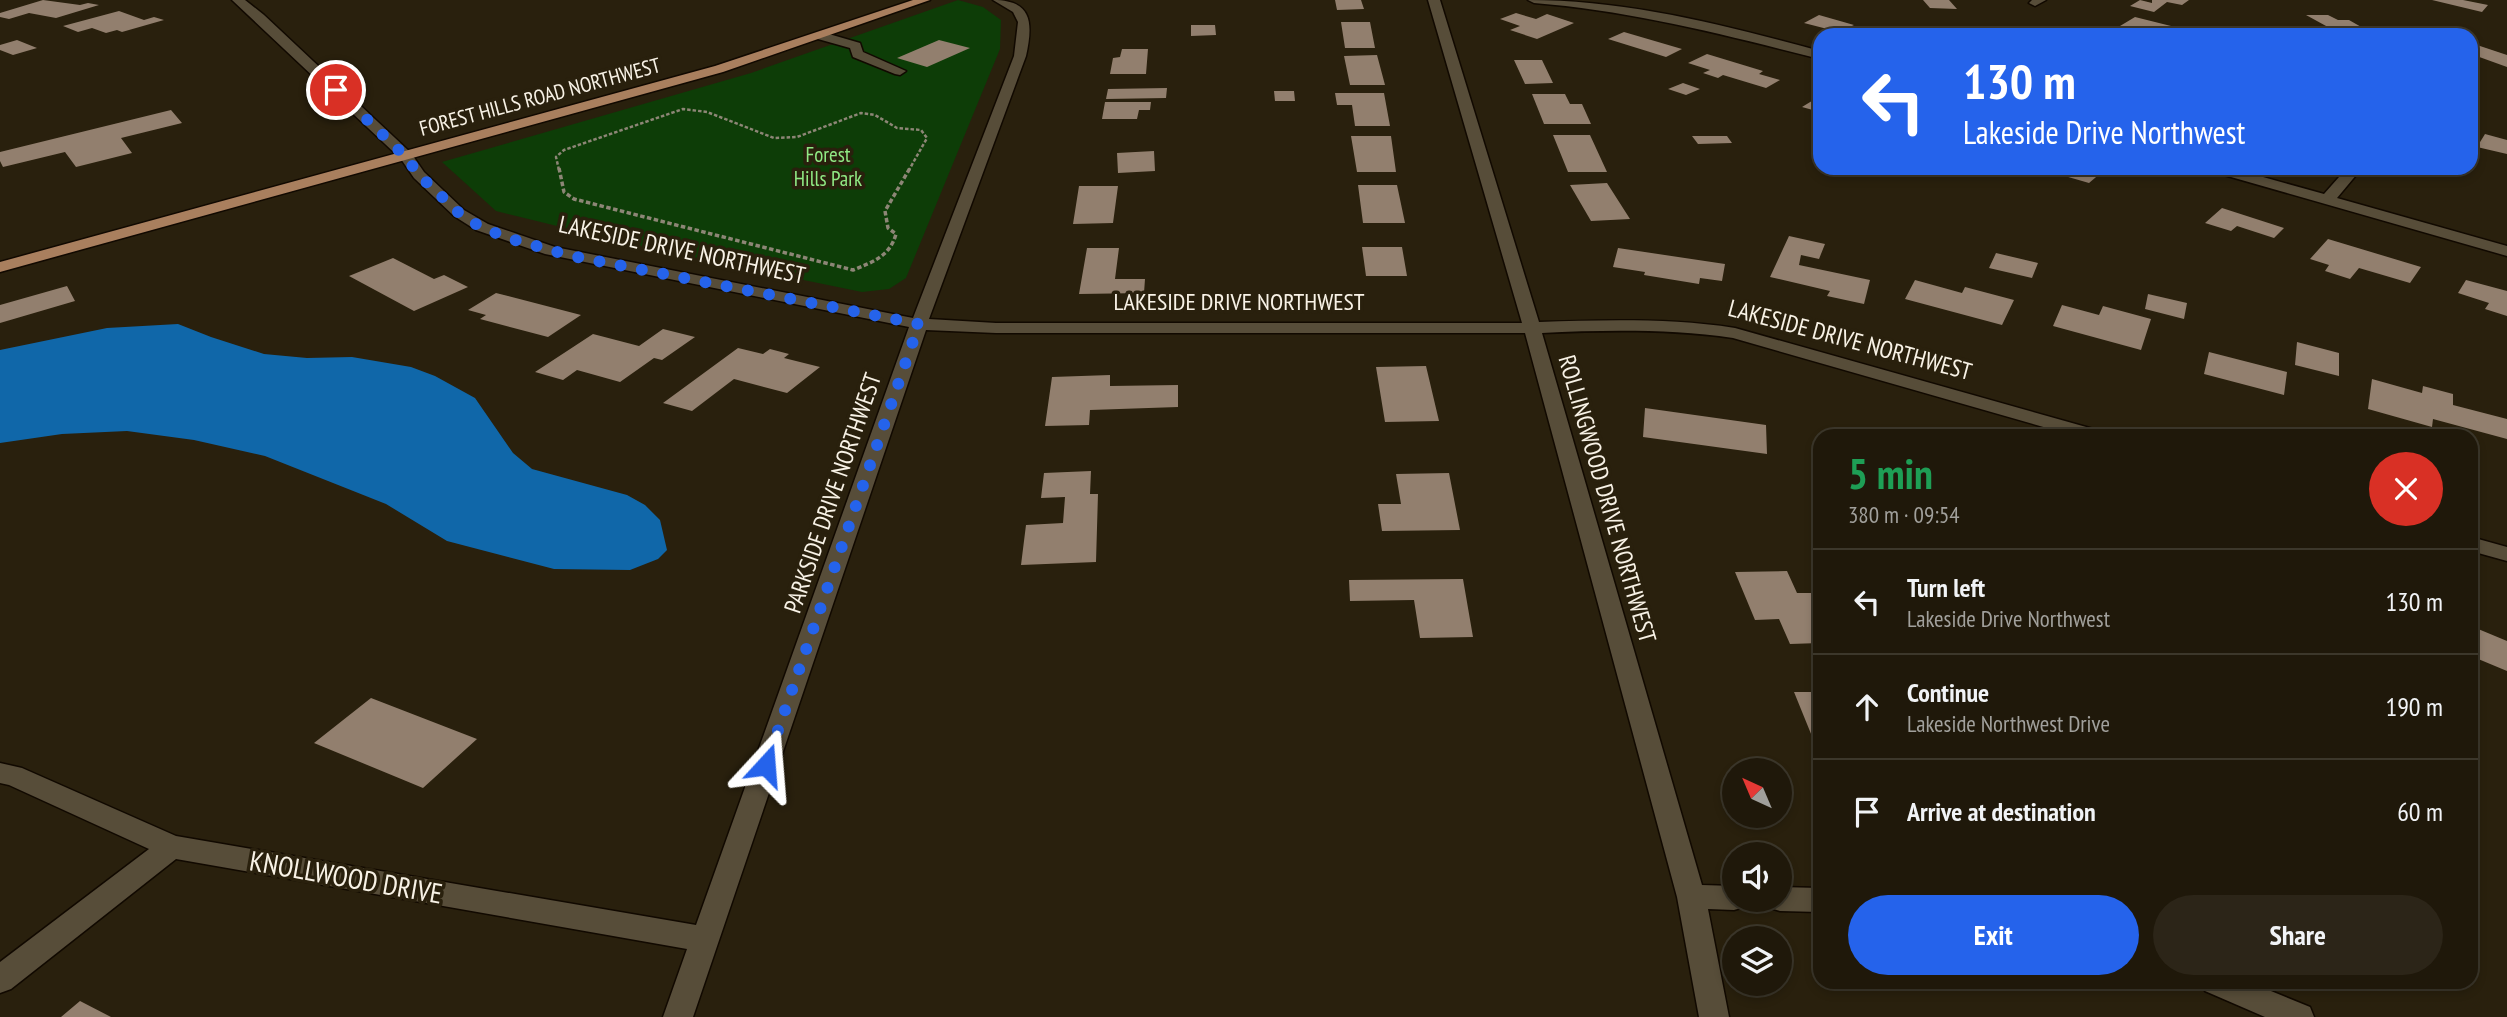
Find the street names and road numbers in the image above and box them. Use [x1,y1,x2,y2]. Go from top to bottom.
street label: FOREST HILLS ROAD NORTHWEST [416,51,664,142]
street label: LAKESIDE DRIVE NORTHWEST [556,208,808,291]
street label: LAKESIDE DRIVE NORTHWEST [1113,286,1365,317]
street label: LAKESIDE DRIVE NORTHWEST [1725,292,1976,387]
street label: ROLLINGWOOD DRIVE NORTHWEST [1552,351,1663,646]
street label: PARKSIDE DRIVE NORTHWEST [777,368,888,617]
street label: KNOLLWOOD DRIVE [247,841,445,912]

